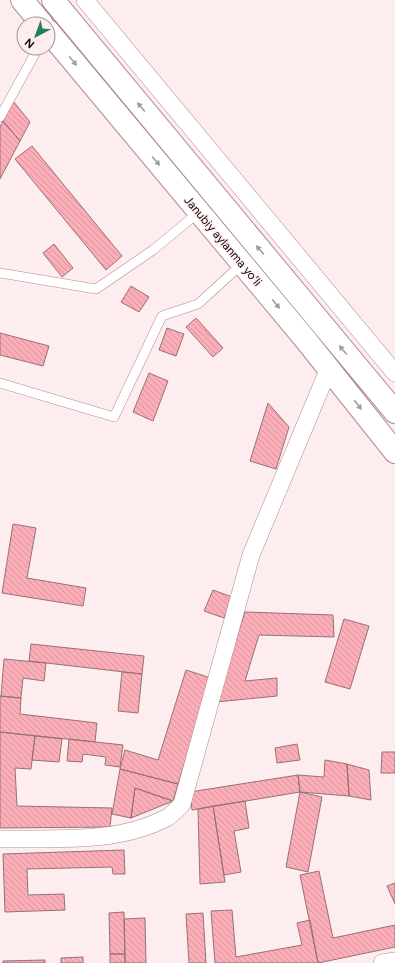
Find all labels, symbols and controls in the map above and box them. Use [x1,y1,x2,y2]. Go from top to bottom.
north arrow [16,16,56,56]
text: N [22,35,37,51]
one-way arrow [69,56,78,67]
one-way arrow [137,101,146,112]
one-way arrow [152,156,161,166]
street label: Janubiy aylanma yoʻli [181,193,265,289]
one-way arrow [256,244,265,255]
one-way arrow [271,298,280,309]
one-way arrow [339,344,348,355]
one-way arrow [353,399,362,410]

